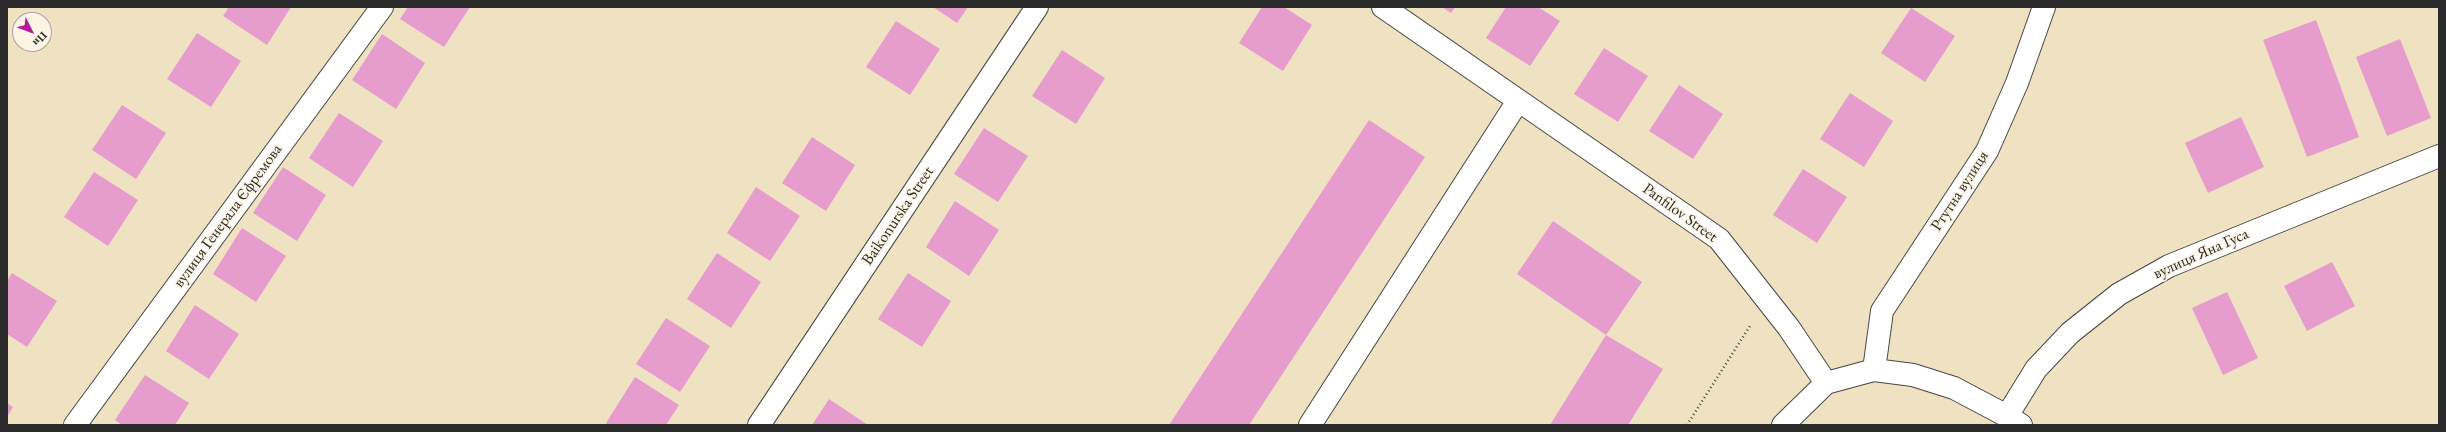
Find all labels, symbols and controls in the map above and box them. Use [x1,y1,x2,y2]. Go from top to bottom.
north arrow [12,12,52,52]
text: Пн [30,29,50,50]
street label: вулиця Генерала Єфремова [170,141,286,291]
street label: Ртутна вулиця [1927,147,1993,235]
street label: Baikonurska Street [858,163,938,269]
street label: Panfilov Street [1639,179,1721,247]
street label: вулиця Яна Гуса [2150,224,2252,284]

